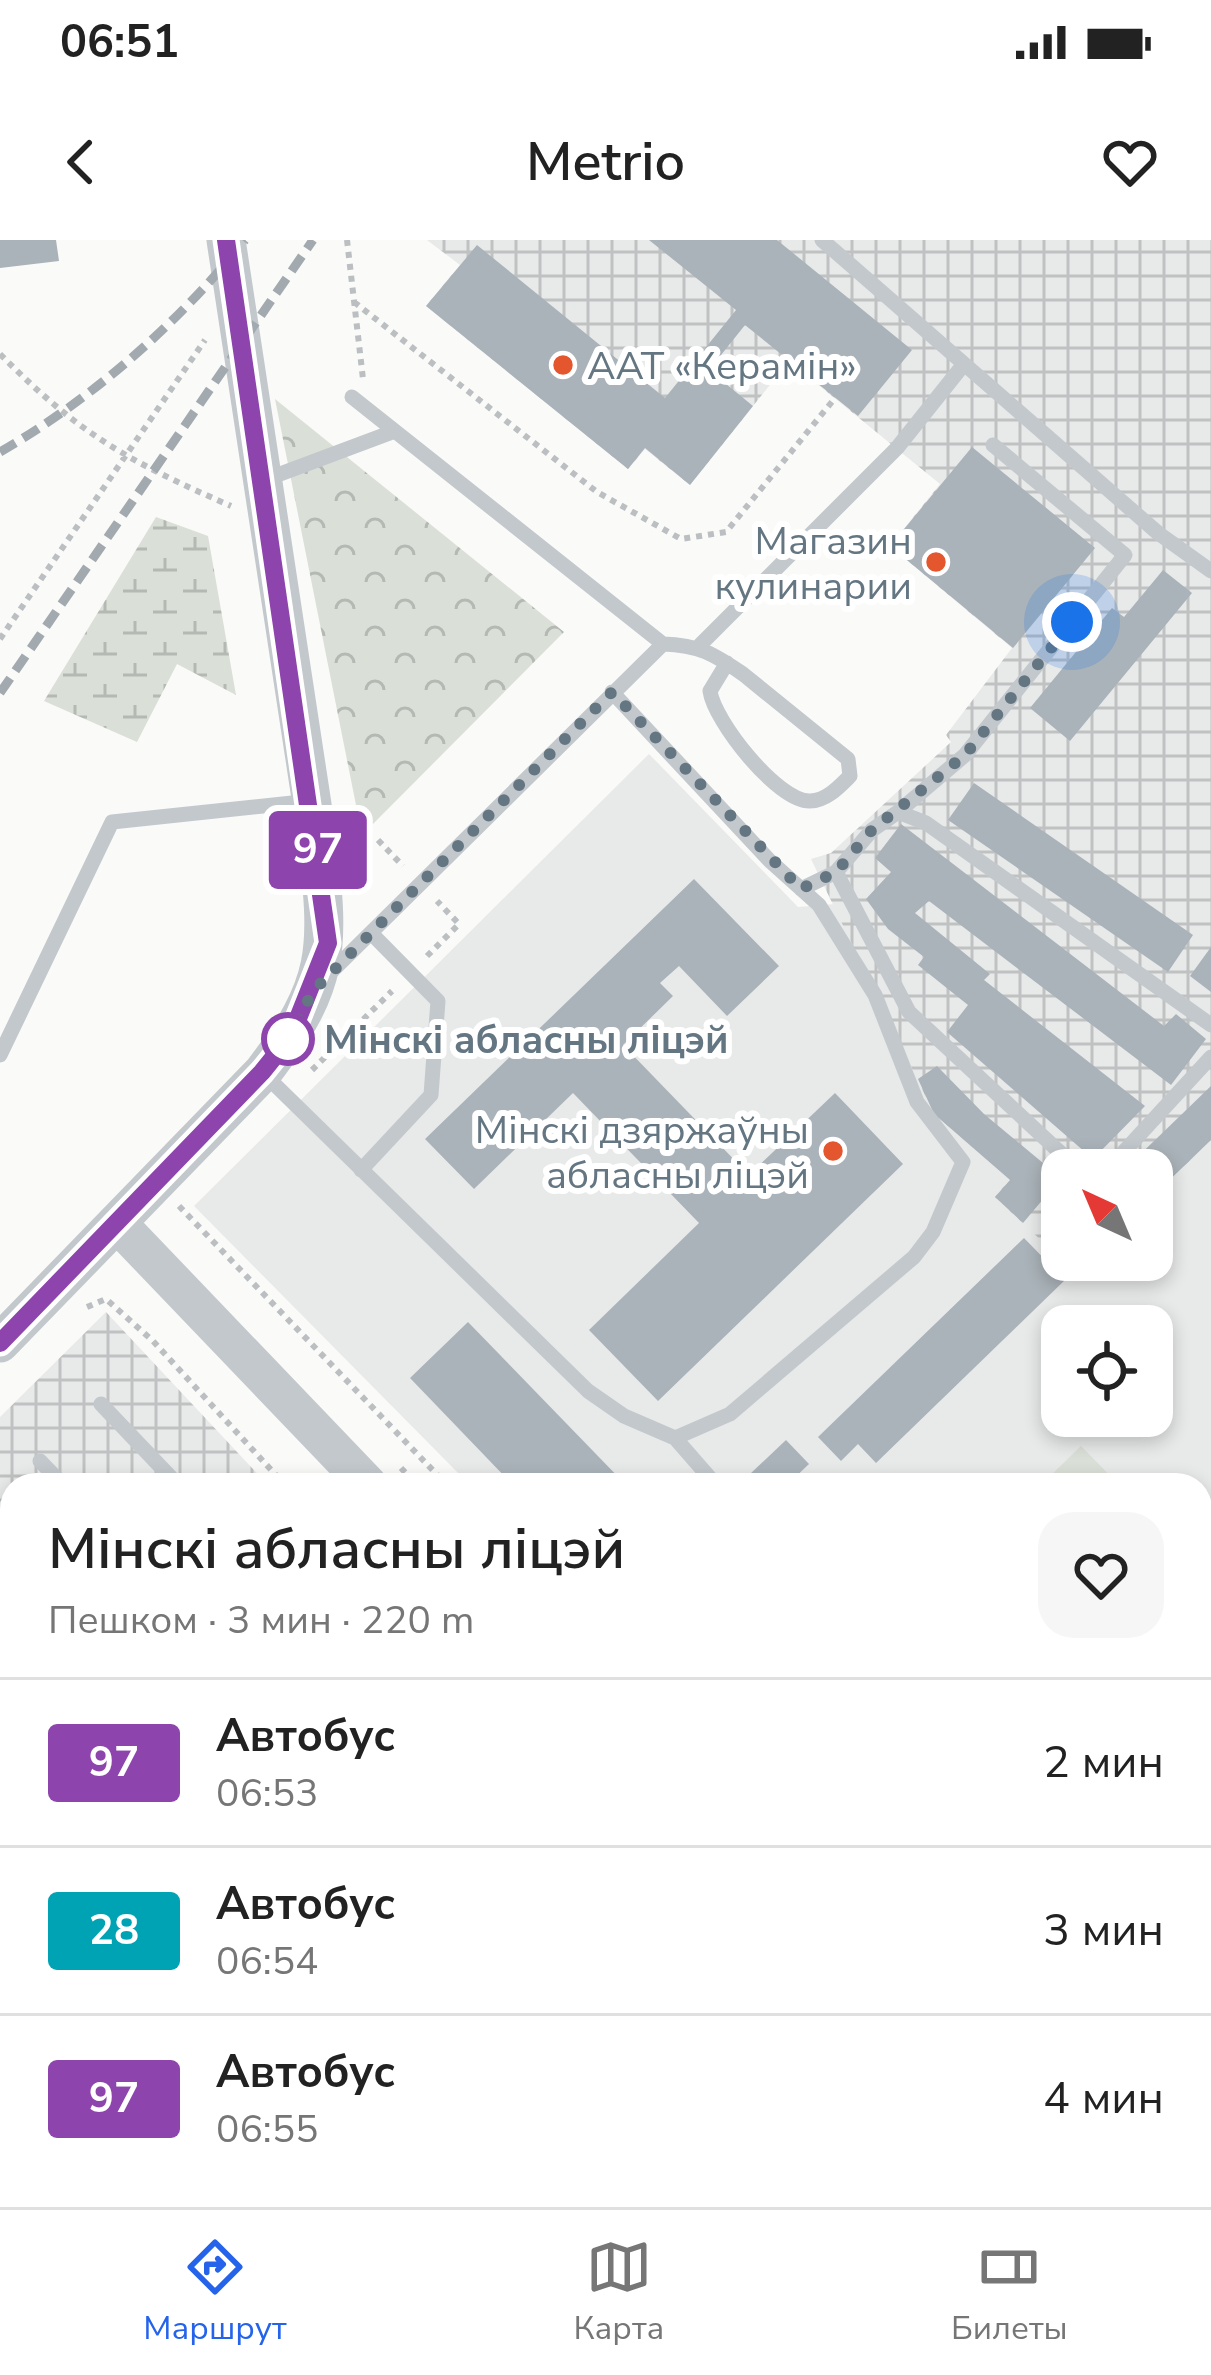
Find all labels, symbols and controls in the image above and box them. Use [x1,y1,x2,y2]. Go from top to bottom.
text: 06:51 [60,12,179,73]
text: Metrio [526,125,685,199]
icon: back [48,129,114,195]
icon: heart [1097,129,1163,195]
place label: ААТ «Керамін» [587,340,857,393]
marker: ААТ «Керамін» [550,352,576,378]
place label: Магазин кулинарии [714,515,912,613]
marker: Магазин кулинарии [923,549,949,575]
your location [1042,592,1102,652]
line badge: 97 [264,811,372,889]
text: 97 [293,821,343,878]
marker: Мінскі абласны ліцэй [263,1014,313,1064]
place label: Мінскі абласны ліцэй [324,1014,729,1067]
place label: Мінскі дзяржаўны абласны ліцэй [475,1104,809,1202]
marker: Мінскі дзяржаўны абласны ліцэй [820,1138,846,1164]
north arrow [1041,1149,1173,1281]
map controls [1041,1149,1173,1437]
button: locate [1041,1305,1173,1437]
text: Мінскі абласны ліцэй [48,1510,625,1588]
button: heart [1038,1512,1164,1638]
text: Пешком · 3 мин · 220 m [48,1594,474,1647]
text: Автобус [216,1706,395,1767]
text: 2 мин [1043,1732,1164,1793]
text: 97 [89,1734,139,1791]
text: 06:53 [216,1767,319,1820]
text: Автобус [216,1874,395,1935]
text: 3 мин [1043,1900,1164,1961]
text: 28 [89,1902,139,1959]
text: 06:54 [216,1935,319,1988]
text: Автобус [216,2042,395,2103]
text: 4 мин [1043,2068,1164,2129]
text: 97 [89,2070,139,2127]
text: 06:55 [216,2103,319,2156]
tab: Маршрут [143,2234,287,2351]
tab: Карта [573,2234,664,2351]
tab: Билеты [951,2234,1068,2351]

